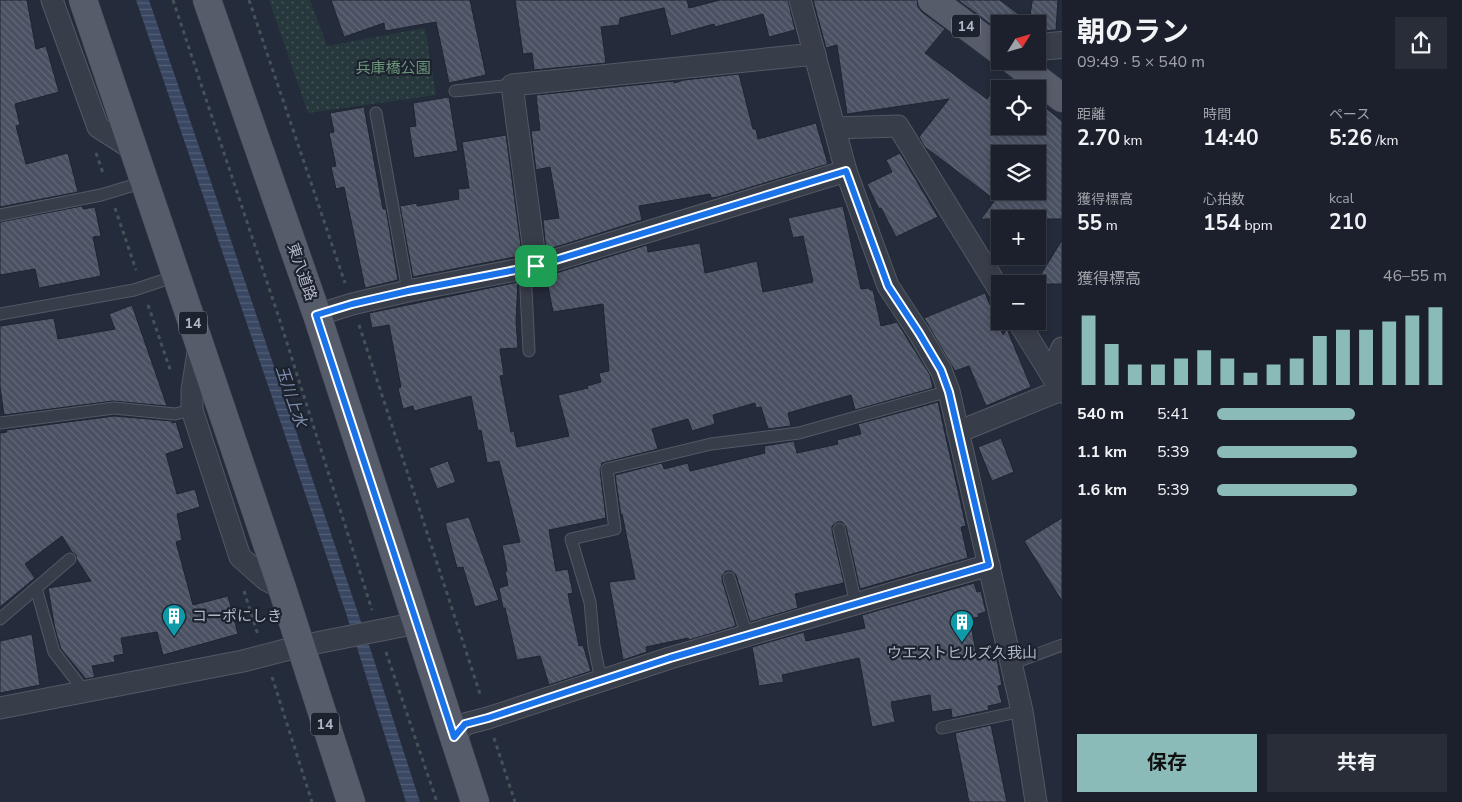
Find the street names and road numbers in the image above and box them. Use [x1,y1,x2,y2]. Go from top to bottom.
road number: 14 [952,15,980,38]
street label: 東八道路 [283,240,321,304]
road number: 14 [179,312,207,334]
road number: 14 [311,712,339,736]

